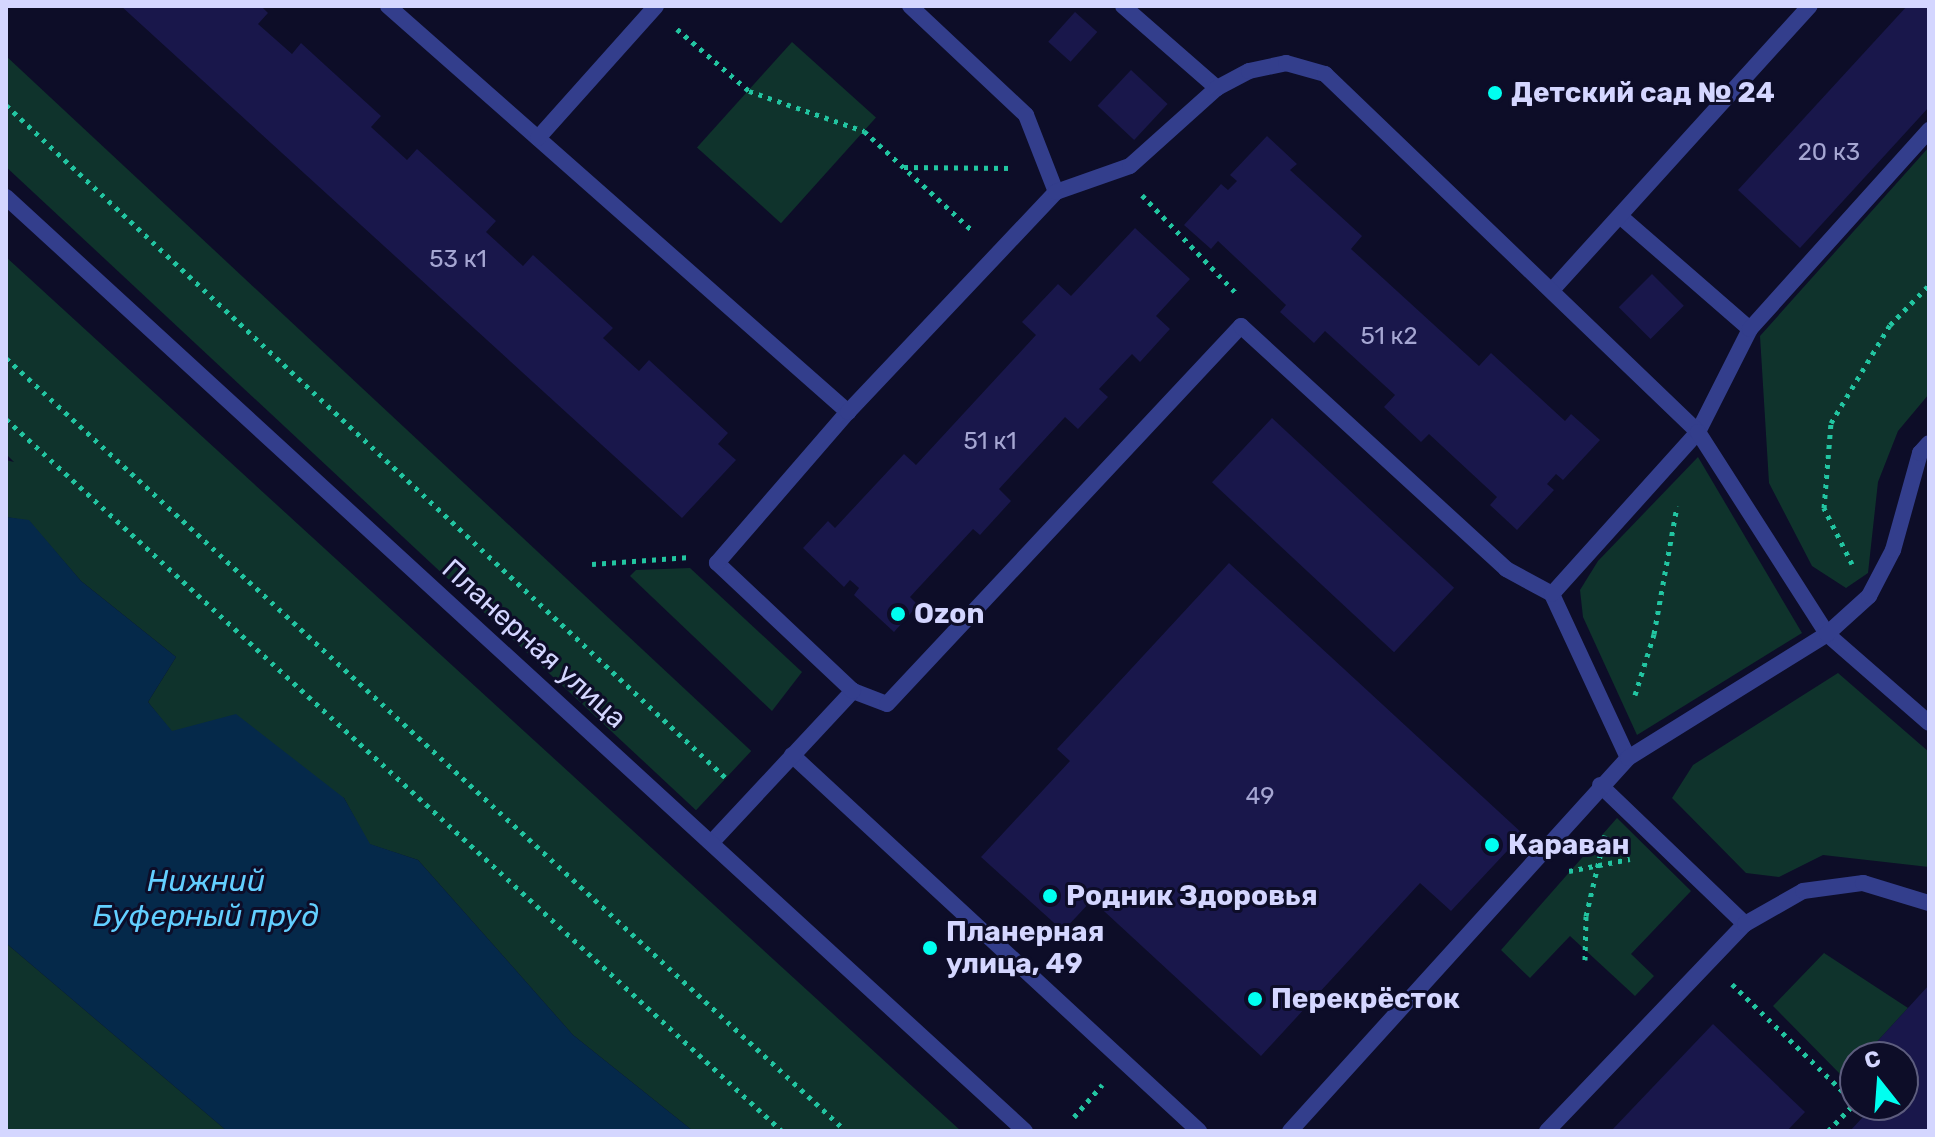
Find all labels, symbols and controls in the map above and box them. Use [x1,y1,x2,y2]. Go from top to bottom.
place label: Детский сад № 24 [1511,76,1775,110]
marker: Детский сад № 24 [1486,84,1504,102]
house number: 20 к3 [1798,139,1860,167]
house number: 53 к1 [429,246,487,274]
house number: 51 к2 [1361,323,1417,351]
house number: 51 к1 [963,428,1017,456]
street label: Планерная улица [435,552,633,736]
place label: Ozon [914,597,984,631]
marker: Ozon [889,605,907,623]
house number: 49 [1246,783,1274,811]
place label: Караван [1508,828,1630,862]
marker: Караван [1483,836,1501,854]
water label: Нижний Буферный пруд [93,863,319,934]
place label: Родник Здоровья [1066,879,1318,913]
marker: Родник Здоровья [1041,887,1059,905]
place label: Планерная улица, 49 [946,915,1104,981]
marker: Планерная улица, 49 [921,939,939,957]
place label: Перекрёсток [1271,982,1460,1016]
marker: Перекрёсток [1246,990,1264,1008]
north arrow [1839,1041,1919,1121]
text: С [1861,1044,1884,1075]

